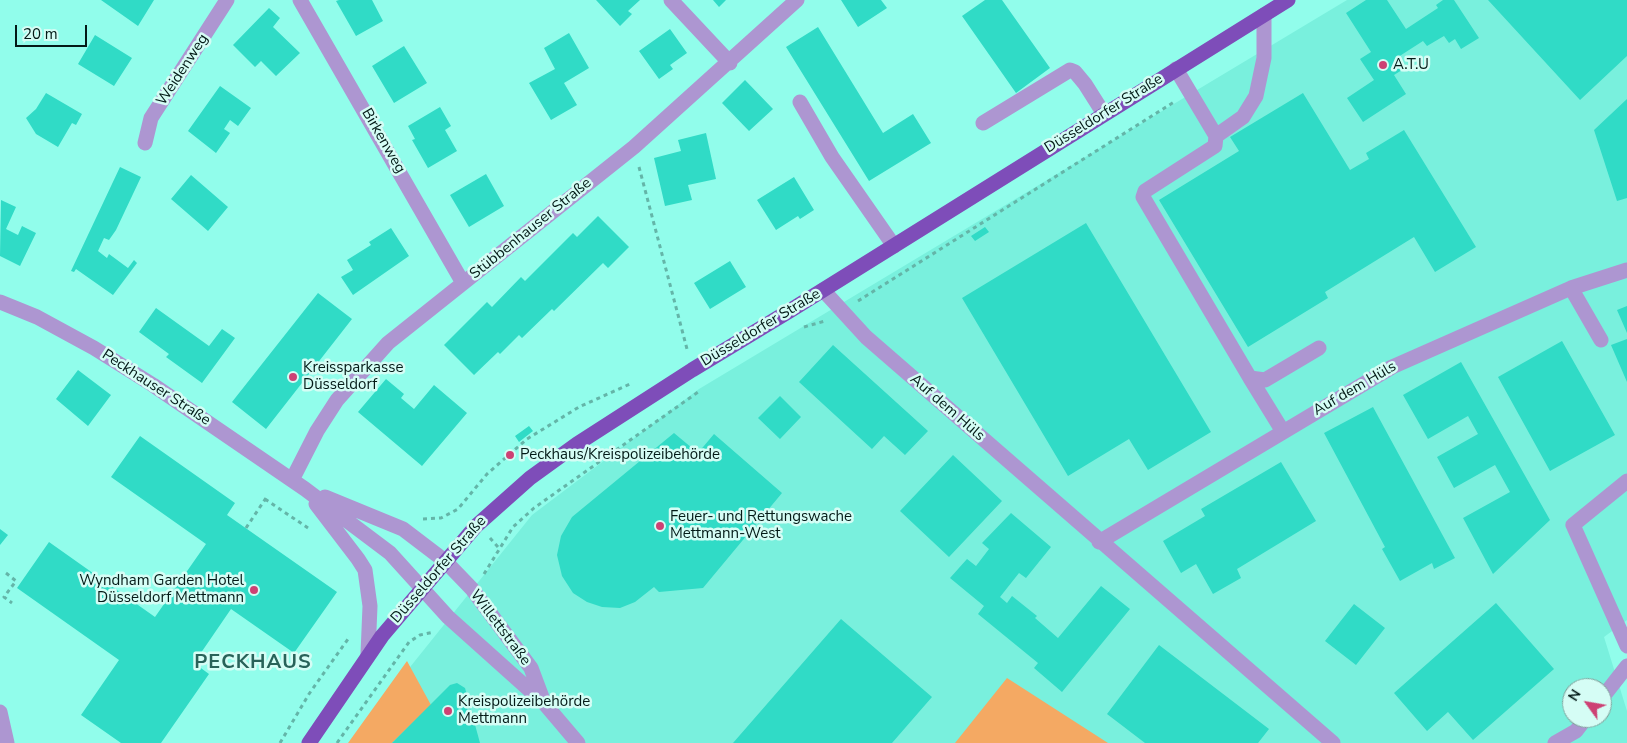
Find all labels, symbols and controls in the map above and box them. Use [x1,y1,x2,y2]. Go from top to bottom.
scale bar [18,15,90,47]
text: 20 m [23,24,58,44]
street label: Weidenweg [153,31,213,109]
place label: A.T.U [1393,56,1429,74]
marker: A.T.U [1377,59,1389,71]
street label: Düsseldorfer Straße [1042,70,1166,158]
street label: Birkenweg [357,105,409,177]
street label: Stübbenhauser Straße [467,174,595,284]
street label: Düsseldorfer Straße [698,285,824,371]
street label: Peckhauser Straße [98,346,214,430]
street label: Auf dem Hüls [1310,358,1400,420]
place label: Kreissparkasse Düsseldorf [303,359,403,394]
marker: Kreissparkasse Düsseldorf [287,371,299,383]
street label: Auf dem Hüls [906,371,988,445]
place label: Peckhaus/Kreispolizeibehörde [520,446,720,464]
marker: Peckhaus/Kreispolizeibehörde [504,449,516,461]
place label: Feuer- und Rettungswache Mettmann-West [670,508,852,543]
street label: Düsseldorfer Straße [388,513,490,627]
marker: Feuer- und Rettungswache Mettmann-West [654,520,666,532]
place label: Wyndham Garden Hotel Düsseldorf Mettmann [79,572,244,607]
marker: Wyndham Garden Hotel Düsseldorf Mettmann [248,584,260,596]
street label: Willettstraße [466,587,534,669]
district label: PECKHAUS [193,651,313,675]
north arrow [1562,678,1612,728]
text: N [1564,686,1586,705]
place label: Kreispolizeibehörde Mettmann [458,693,590,728]
marker: Kreispolizeibehörde Mettmann [442,705,454,717]

